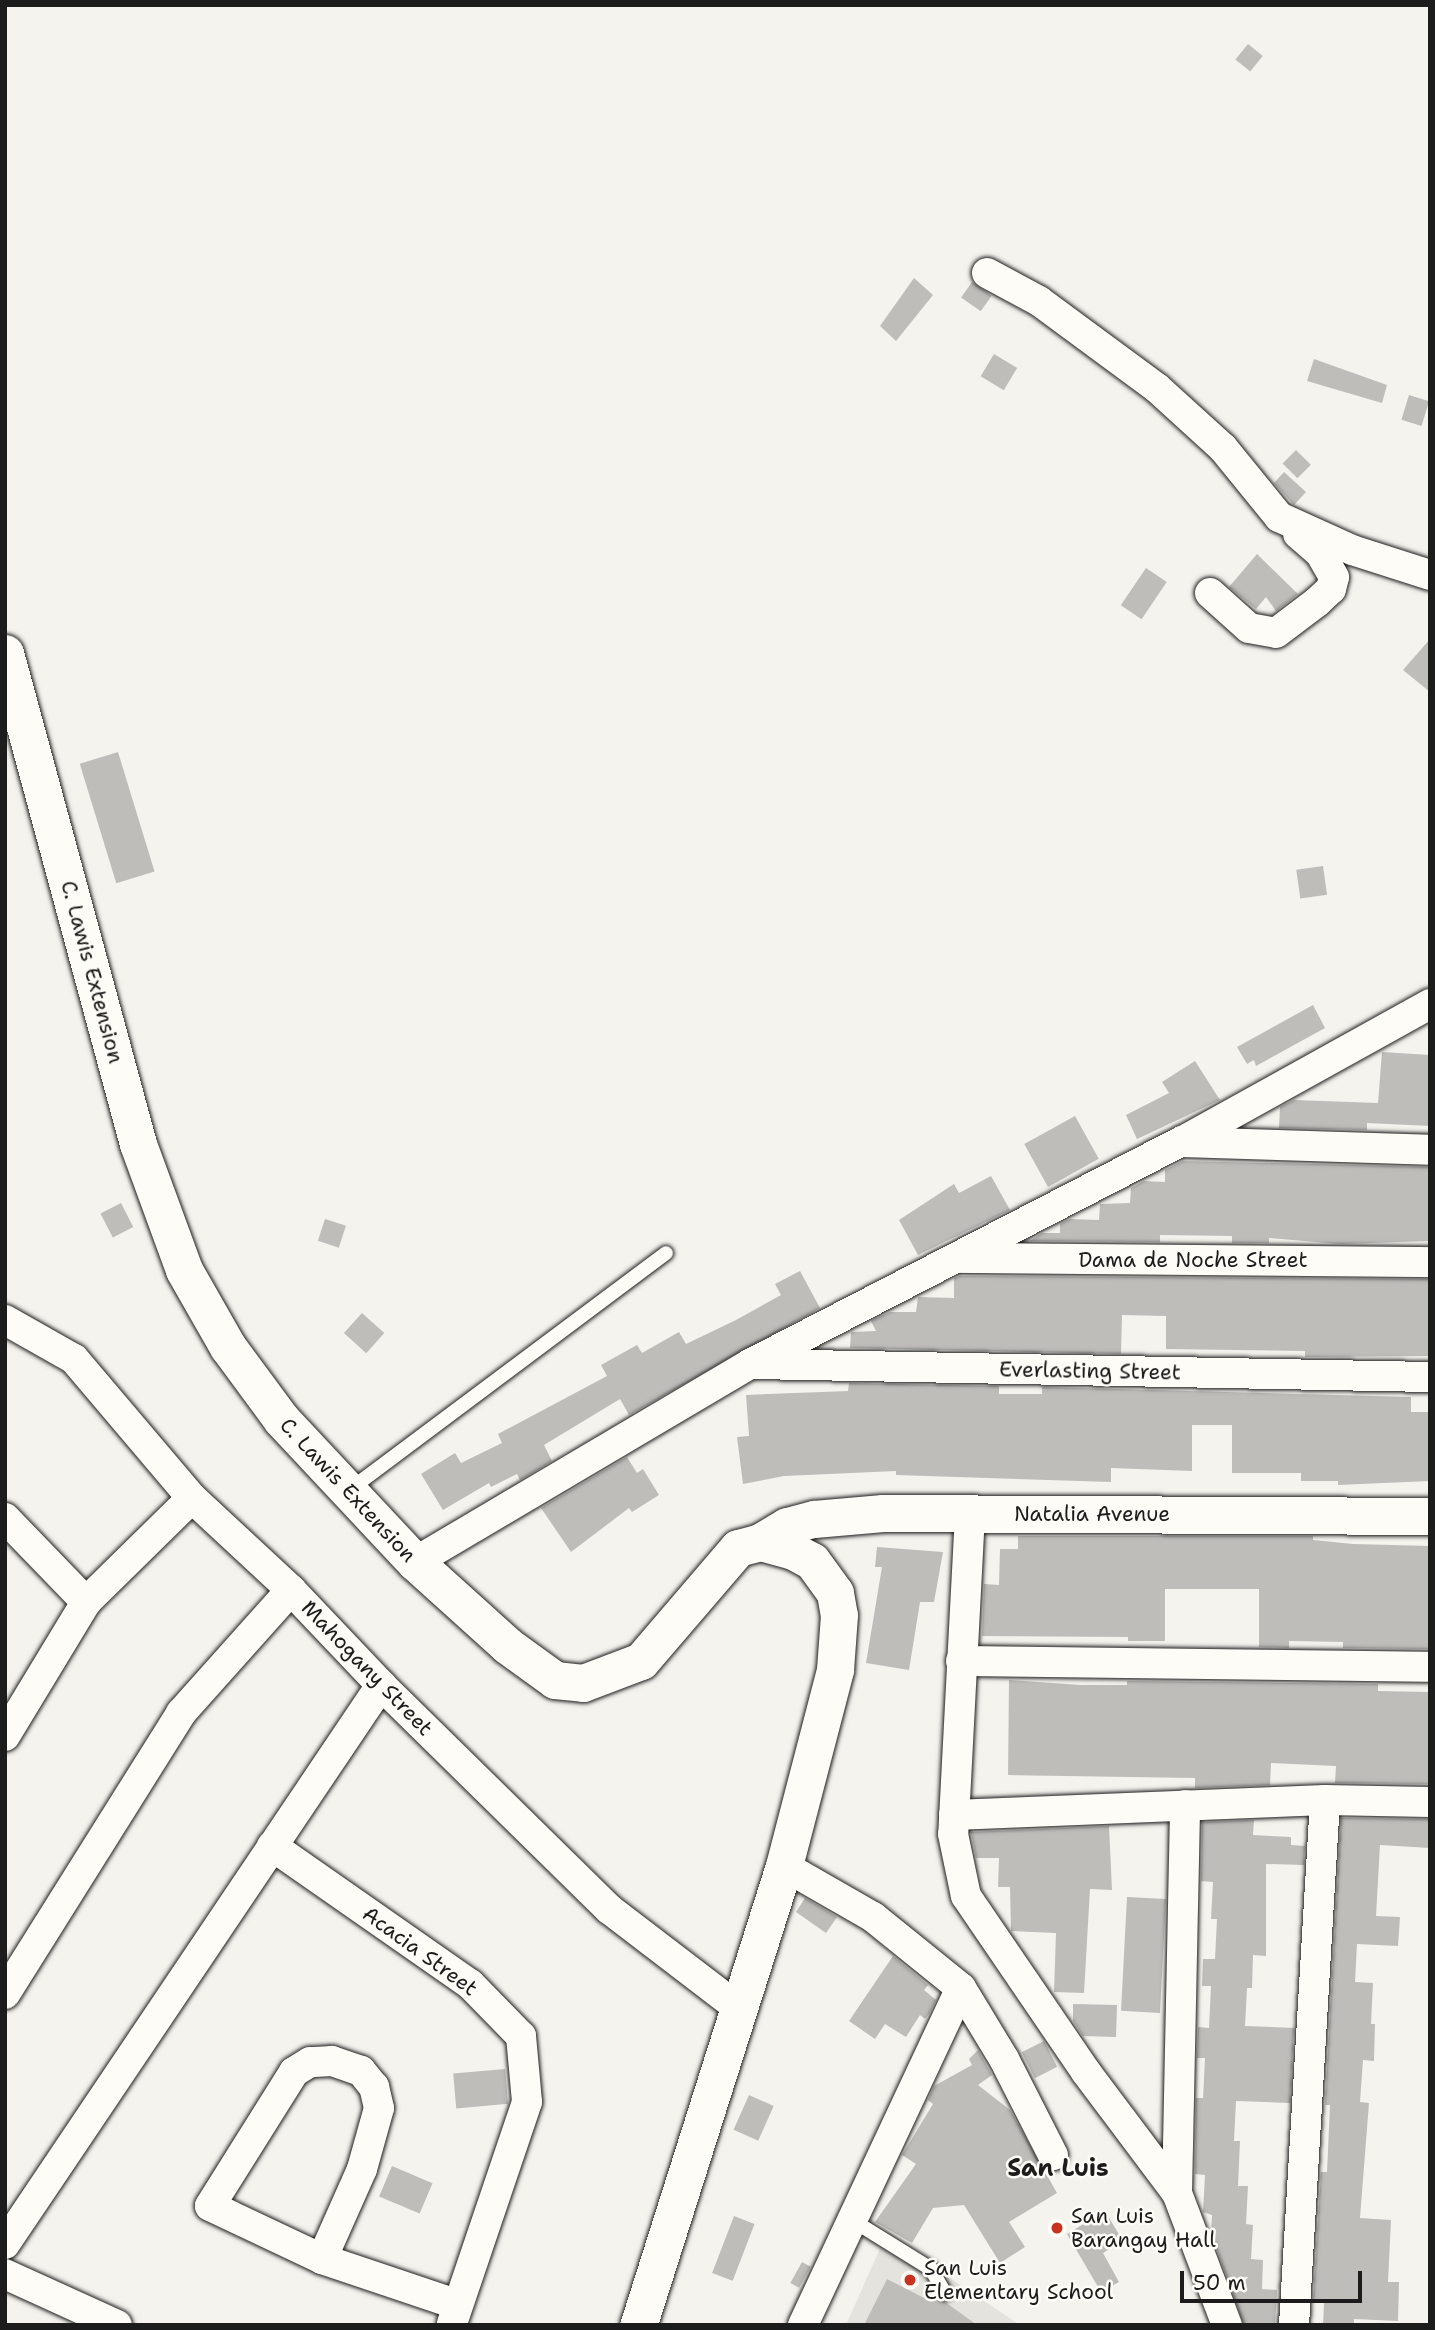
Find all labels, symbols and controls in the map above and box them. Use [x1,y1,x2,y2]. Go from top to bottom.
street label: C. Lawis Extension [55,878,129,1066]
street label: Dama de Noche Street [1078,1247,1308,1273]
street label: Everlasting Street [999,1357,1181,1385]
street label: C. Lawis Extension [275,1413,421,1567]
street label: Natalia Avenue [1014,1501,1170,1527]
street label: Mahogany Street [296,1595,438,1741]
street label: Acacia Street [358,1901,482,2001]
district label: San Luis [1007,2155,1109,2183]
place label: San Luis Barangay Hall [1071,2203,1216,2253]
marker: San Luis Barangay Hall [1049,2220,1065,2236]
place label: San Luis Elementary School [924,2255,1113,2305]
scale bar [1183,2256,1365,2300]
text: 50 m [1193,2269,1246,2297]
marker: San Luis Elementary School [902,2272,918,2288]

